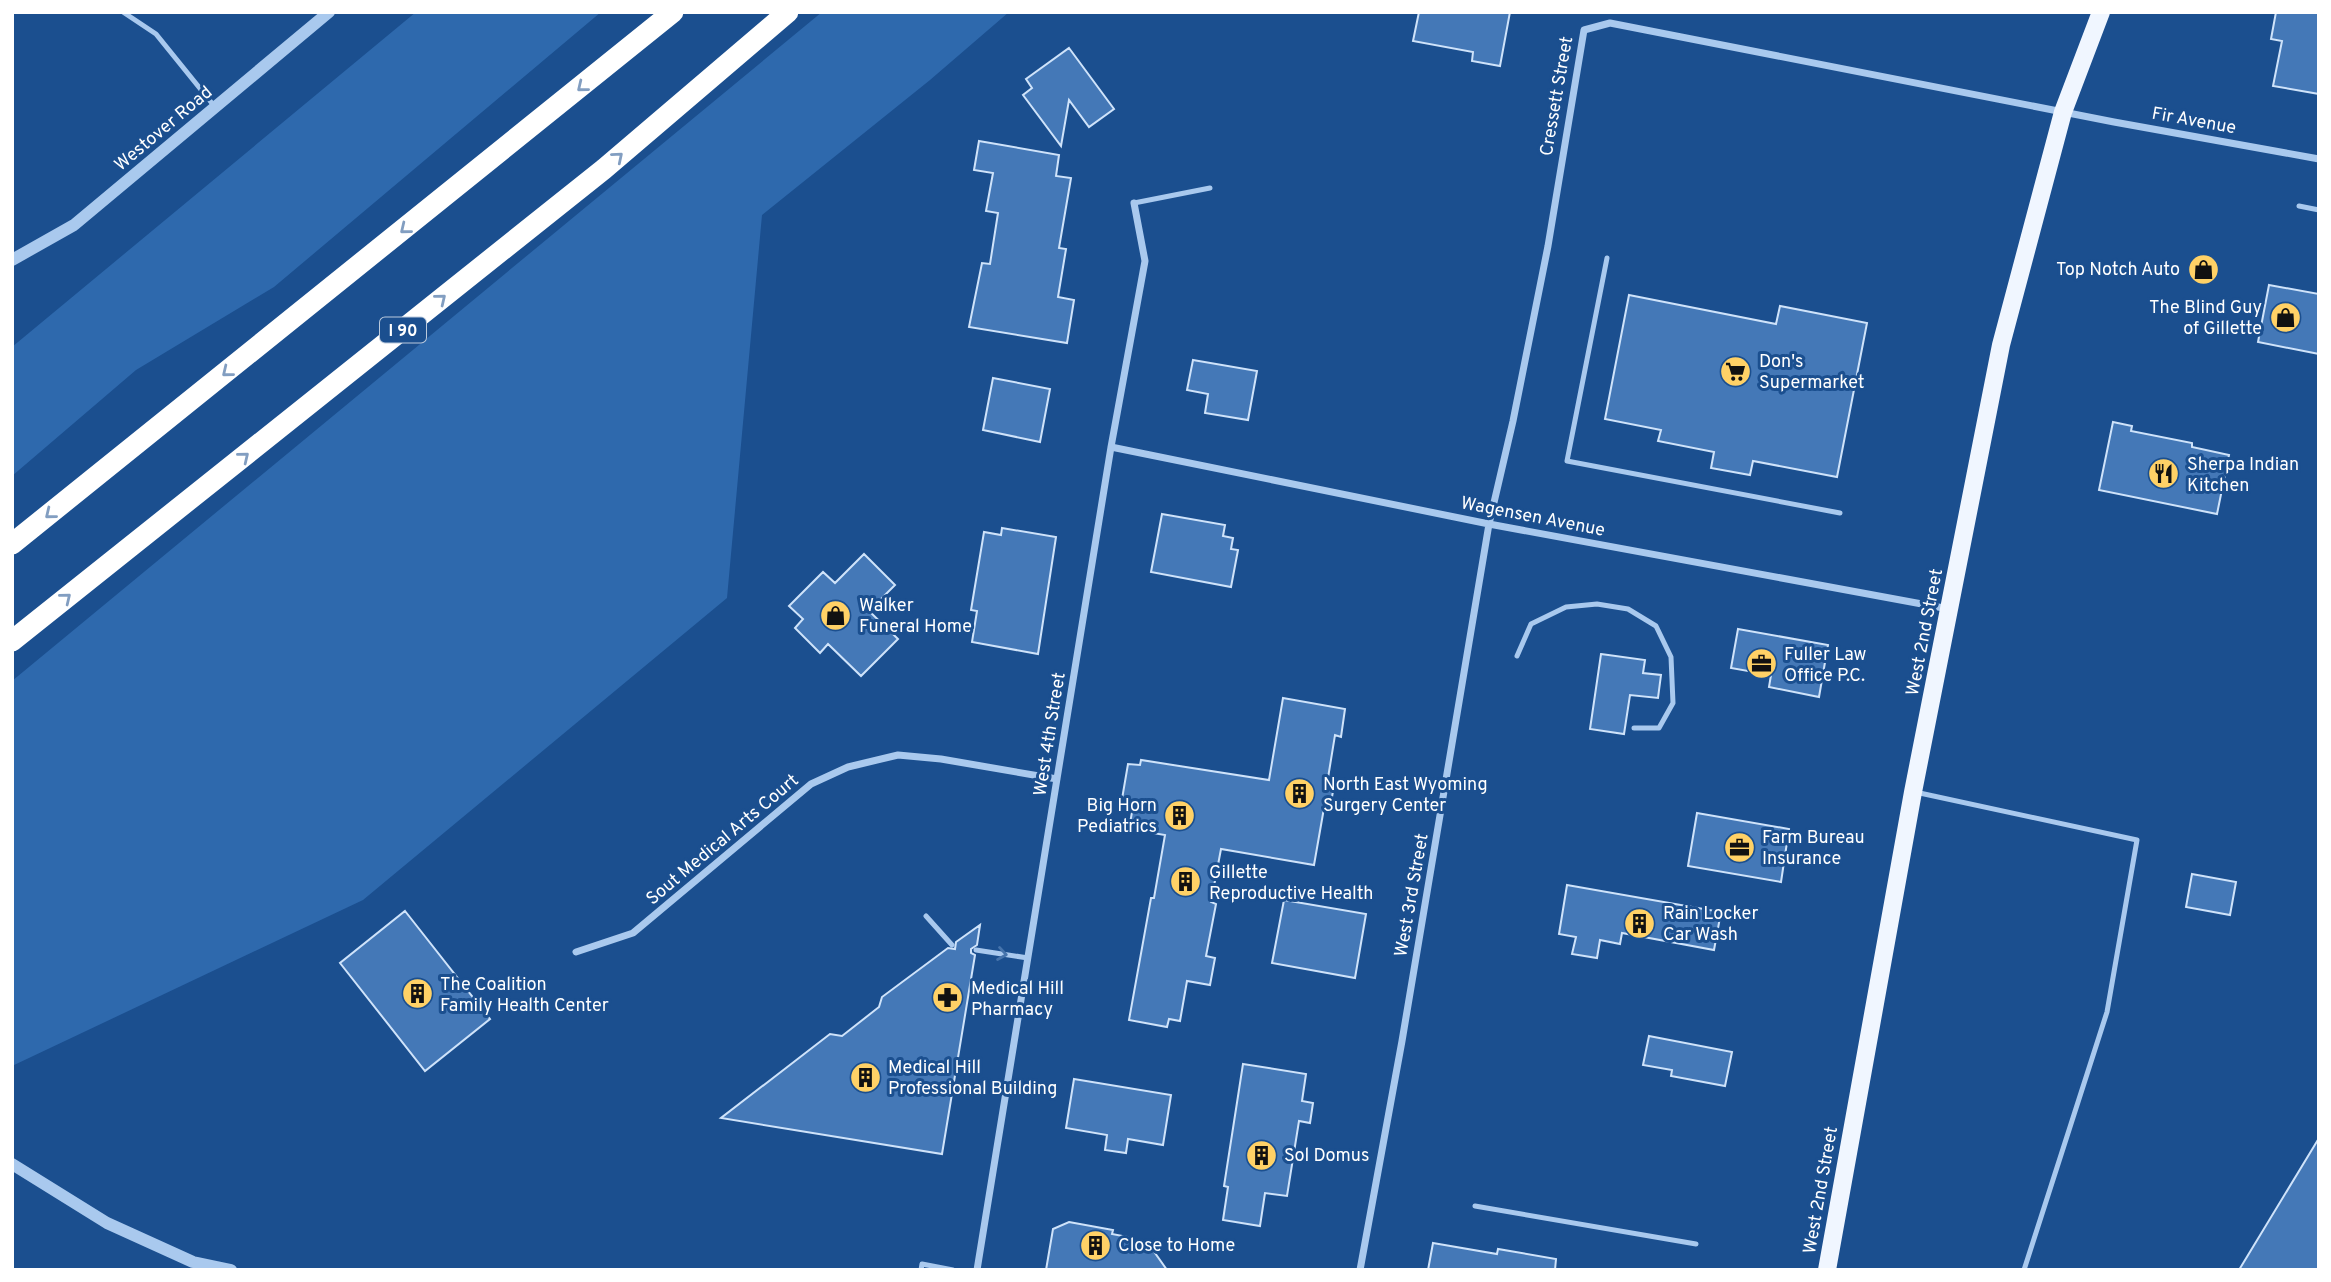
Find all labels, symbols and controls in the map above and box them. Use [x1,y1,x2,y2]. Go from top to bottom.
street label: Cressett Street [1536,35,1579,158]
one-way arrow [577,78,590,91]
street label: Westover Road [110,81,218,177]
street label: Fir Avenue [2150,103,2238,140]
one-way arrow [610,153,623,165]
one-way arrow [400,221,413,233]
shop icon: Top Notch Auto [2186,252,2220,286]
place label: Top Notch Auto [2056,259,2180,282]
one-way arrow [433,295,445,308]
place label: The Blind Guy of Gillette [2149,297,2262,341]
shop icon: The Blind Guy of Gillette [2268,300,2302,334]
road number: I 90 [380,318,426,342]
place label: Don's Supermarket [1759,351,1865,395]
supermarket icon: Don's Supermarket [1719,354,1753,388]
one-way arrow [223,363,235,376]
one-way arrow [236,452,248,465]
place label: Sherpa Indian Kitchen [2187,454,2299,498]
restaurant icon: Sherpa Indian Kitchen [2147,457,2181,491]
street label: Wagensen Avenue [1459,492,1607,543]
one-way arrow [45,506,58,518]
street label: West 2nd Street [1902,567,1949,698]
one-way arrow [58,594,70,607]
place label: Walker Funeral Home [859,595,972,639]
shop icon: Walker Funeral Home [819,598,853,632]
place label: Fuller Law Office P.C. [1784,644,1866,688]
office icon: Fuller Law Office P.C. [1744,647,1778,681]
street label: West 4th Street [1029,671,1072,798]
street label: Sout Medical Arts Court [642,770,804,911]
place label: North East Wyoming Surgery Center [1323,774,1488,818]
building icon: North East Wyoming Surgery Center [1283,777,1317,811]
place label: Big Horn Pediatrics [1077,795,1157,839]
building icon: Big Horn Pediatrics [1163,798,1197,832]
place label: Farm Bureau Insurance [1762,827,1865,871]
office icon: Farm Bureau Insurance [1722,830,1756,864]
street label: West 3rd Street [1390,832,1435,959]
place label: Gillette Reproductive Health [1209,862,1373,906]
building icon: Gillette Reproductive Health [1169,865,1203,899]
place label: Rain Locker Car Wash [1663,903,1758,947]
building icon: Rain Locker Car Wash [1623,906,1657,940]
one-way arrow [996,946,1008,961]
place label: The Coalition Family Health Center [440,974,609,1018]
building icon: The Coalition Family Health Center [400,977,434,1011]
place label: Medical Hill Pharmacy [971,978,1064,1022]
pharmacy icon: Medical Hill Pharmacy [931,981,965,1015]
place label: Medical Hill Professional Building [888,1057,1057,1101]
building icon: Medical Hill Professional Building [848,1060,882,1094]
street label: West 2nd Street [1799,1125,1844,1256]
building icon: Sol Domus [1244,1138,1278,1172]
place label: Sol Domus [1284,1145,1369,1168]
building icon: Close to Home [1078,1228,1112,1262]
place label: Close to Home [1118,1235,1235,1258]

